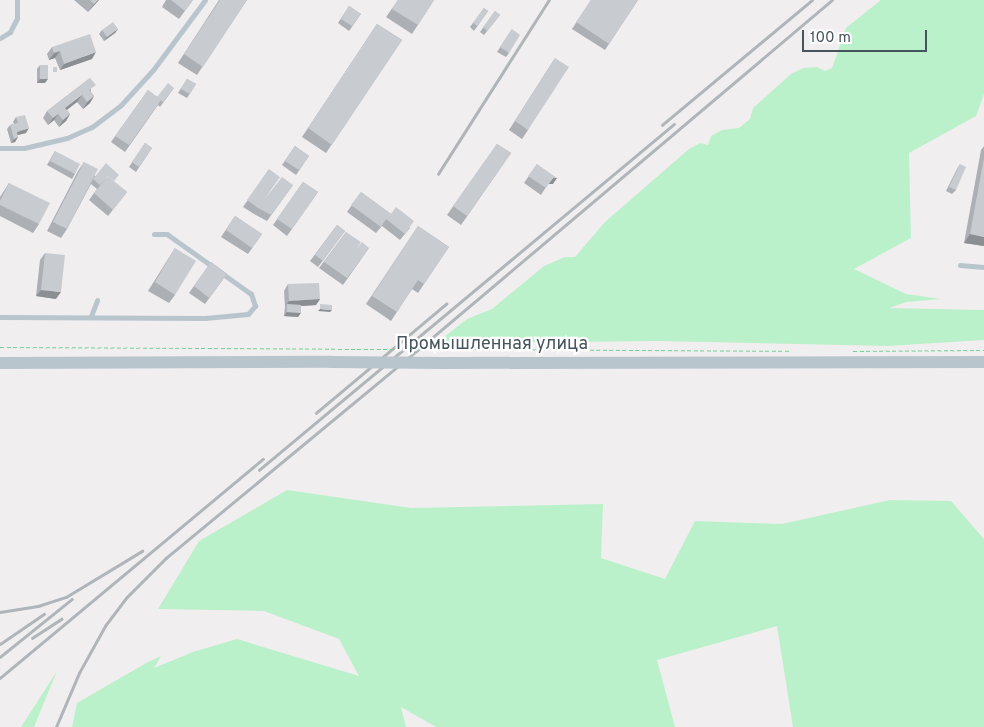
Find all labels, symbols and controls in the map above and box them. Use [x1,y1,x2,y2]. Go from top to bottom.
scale bar [804,20,929,52]
text: 100 m [810,29,851,48]
street label: Промышленная улица [396,334,588,356]

